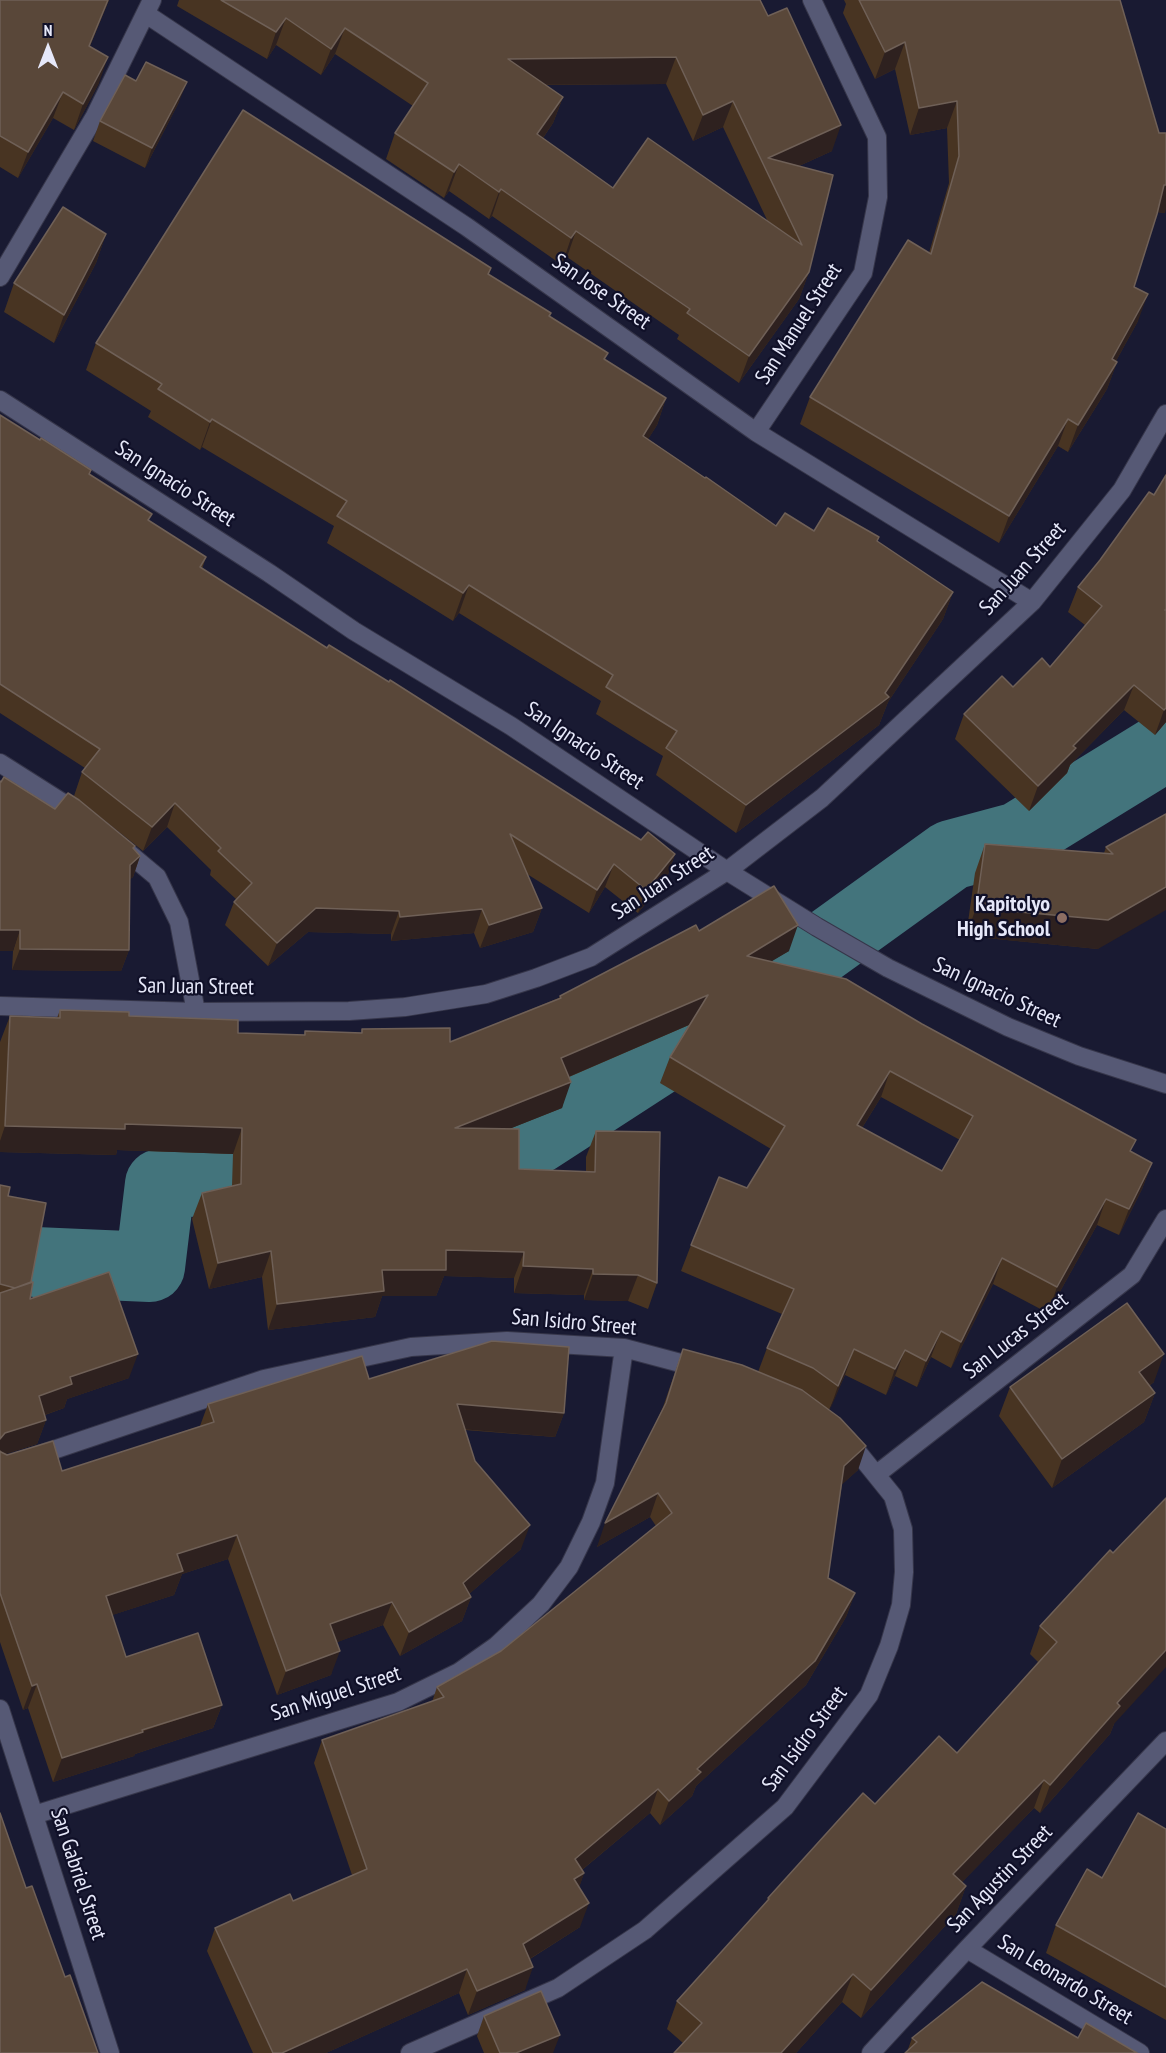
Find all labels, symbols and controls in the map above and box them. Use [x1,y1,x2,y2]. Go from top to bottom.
north arrow [18,18,78,78]
text: N [44,20,52,40]
street label: San Jose Street [547,248,655,336]
street label: San Manuel Street [750,259,848,389]
street label: San Ignacio Street [110,435,240,533]
street label: San Juan Street [974,517,1072,621]
street label: San Ignacio Street [519,696,649,796]
street label: San Juan Street [607,840,719,926]
place label: Kapitolyo High School [957,892,1050,944]
marker: Kapitolyo High School [1055,911,1069,925]
street label: San Ignacio Street [929,952,1065,1034]
street label: San Juan Street [138,973,254,1001]
street label: San Lucas Street [959,1287,1073,1385]
street label: San Isidro Street [511,1304,637,1342]
street label: San Miguel Street [268,1661,404,1727]
street label: San Isidro Street [757,1681,853,1797]
street label: San Gabriel Street [44,1805,112,1943]
street label: San Agustin Street [942,1820,1058,1938]
street label: San Leonardo Street [993,1929,1137,2031]

